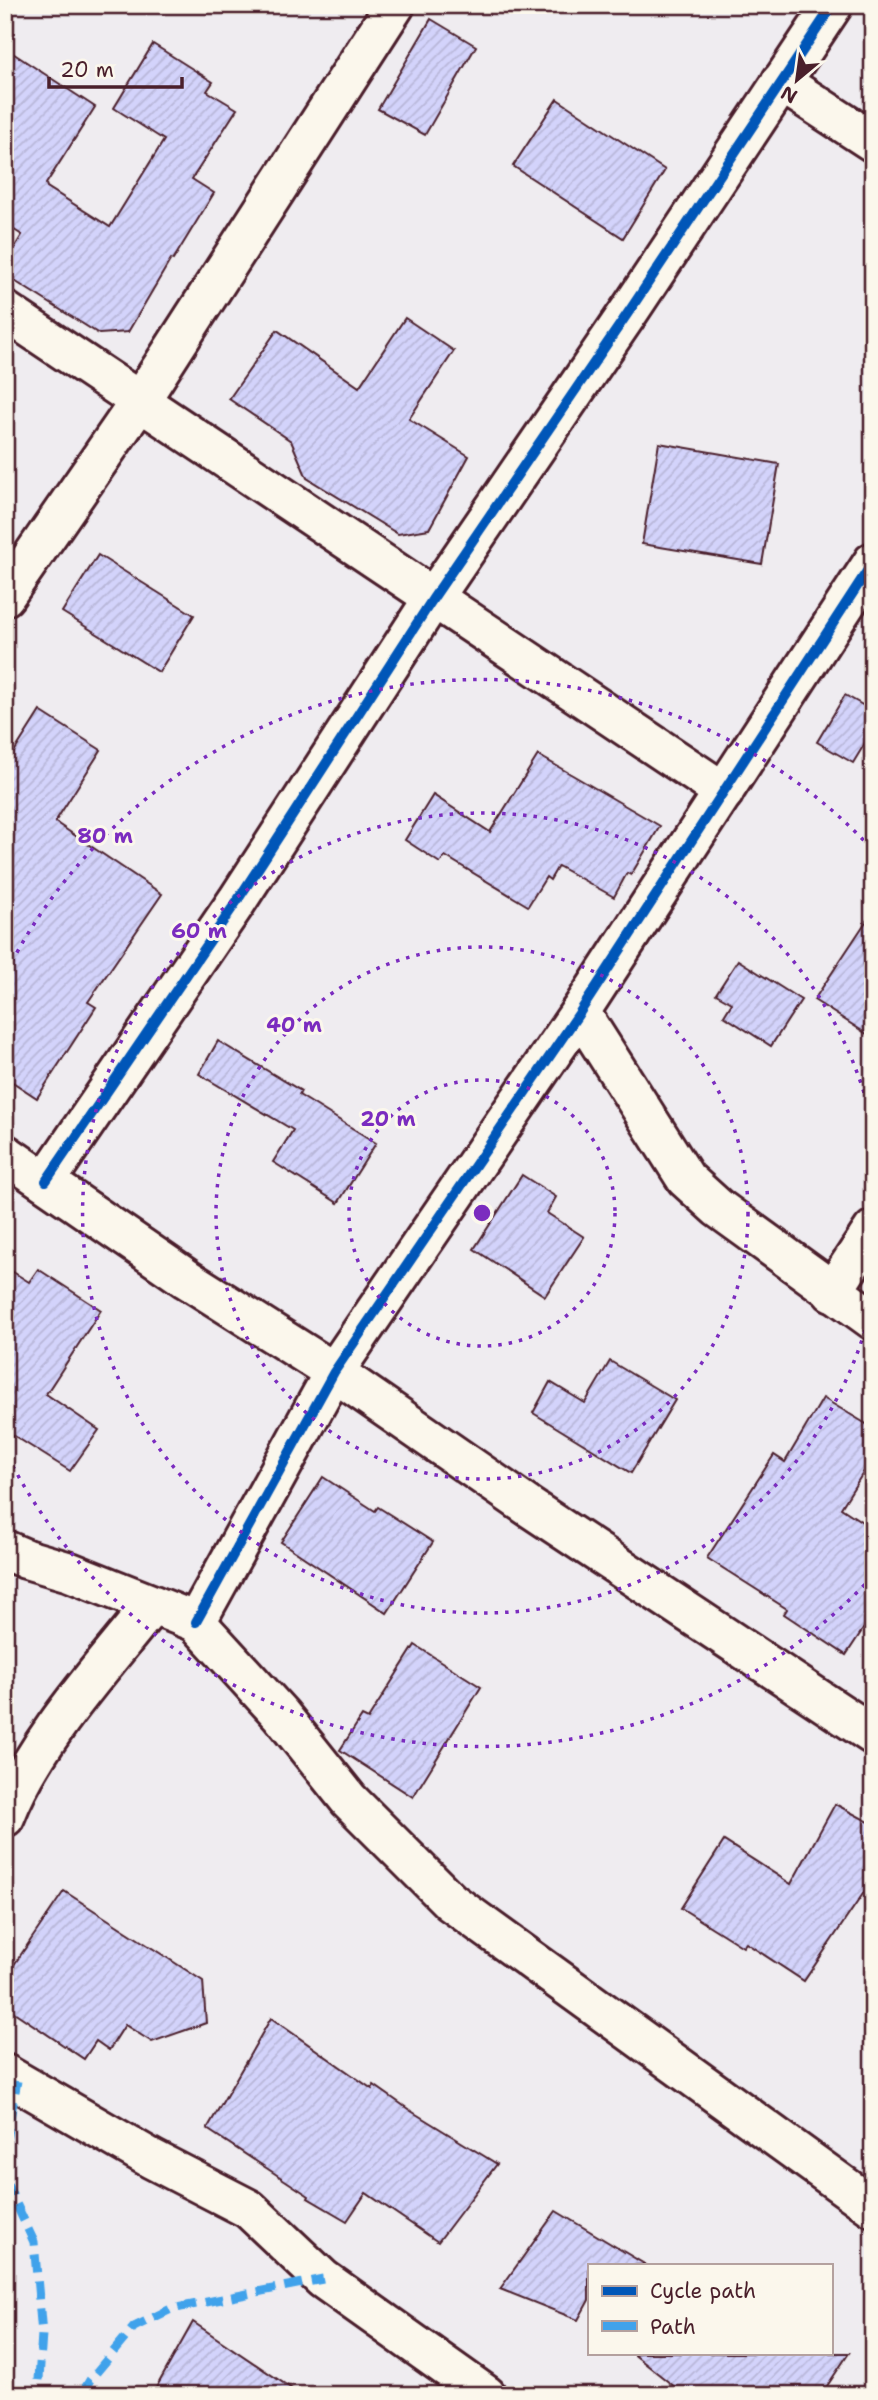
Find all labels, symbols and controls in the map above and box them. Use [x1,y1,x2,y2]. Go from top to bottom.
scale bar [49,46,182,90]
north arrow [762,46,832,116]
text: 20 m [60,56,114,84]
text: N [776,80,802,109]
text: 80 m [77,822,133,850]
text: 60 m [171,917,227,945]
text: 40 m [266,1011,322,1039]
text: 20 m [360,1105,416,1133]
centre of rings [470,1201,494,1225]
legend [588,2264,832,2354]
text: Cycle path [650,2277,756,2305]
text: Path [650,2313,696,2341]

